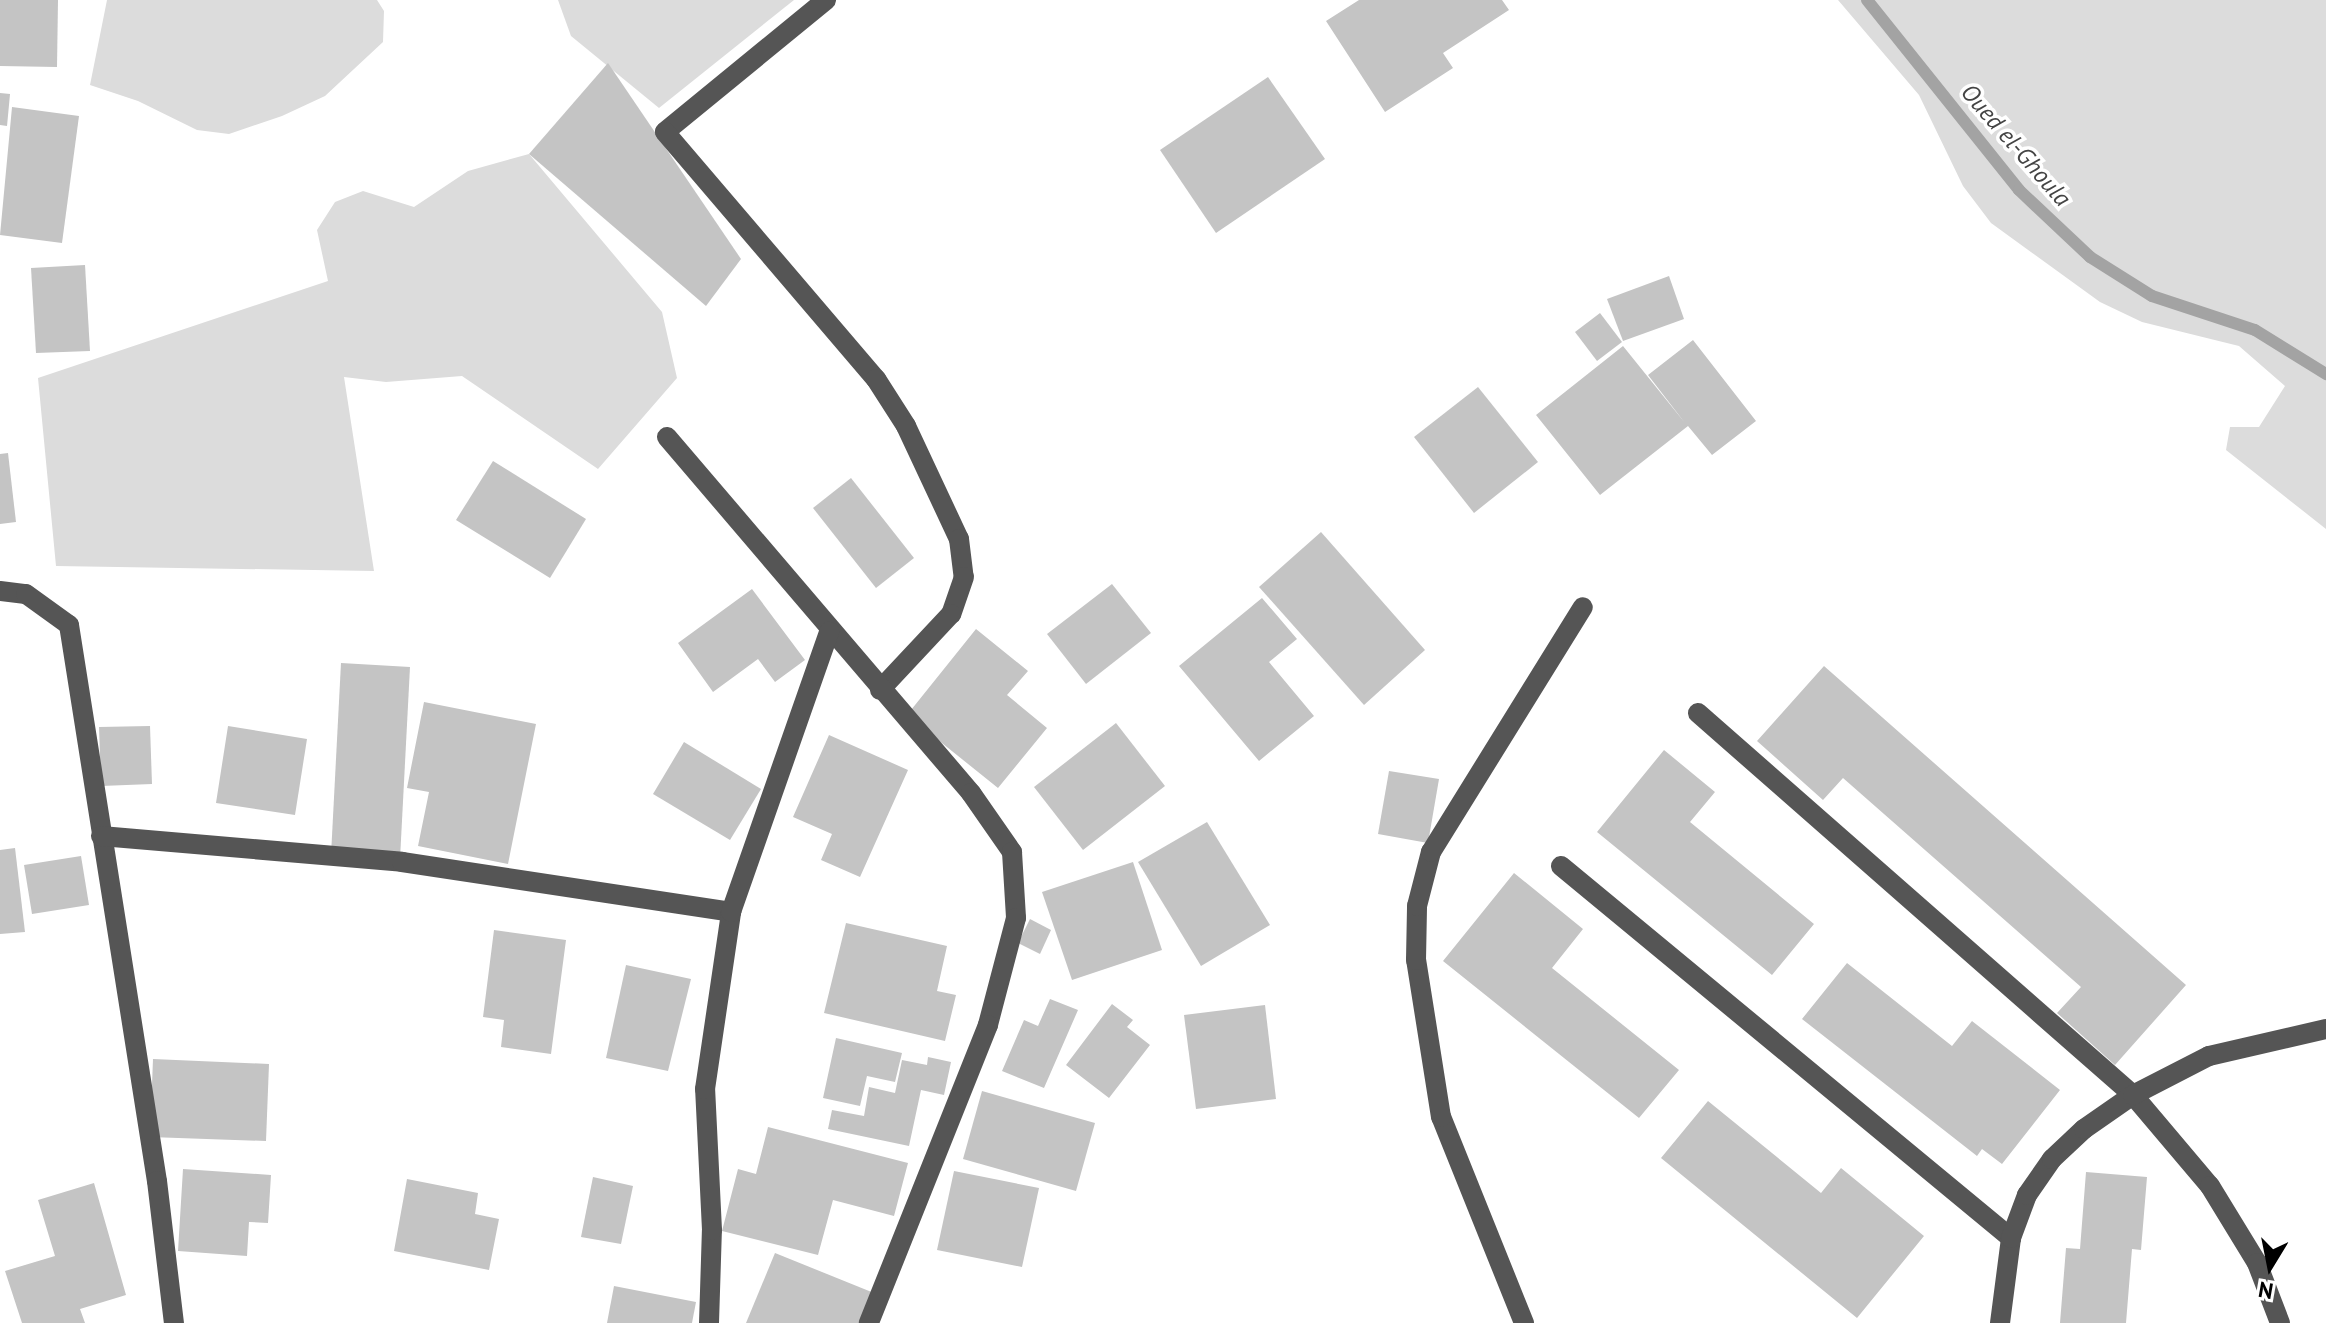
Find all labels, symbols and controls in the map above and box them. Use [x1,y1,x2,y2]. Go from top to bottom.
water label: Oued el-Ghoula [1955,78,2077,212]
north arrow [2230,1227,2310,1307]
text: N [2256,1276,2275,1306]

